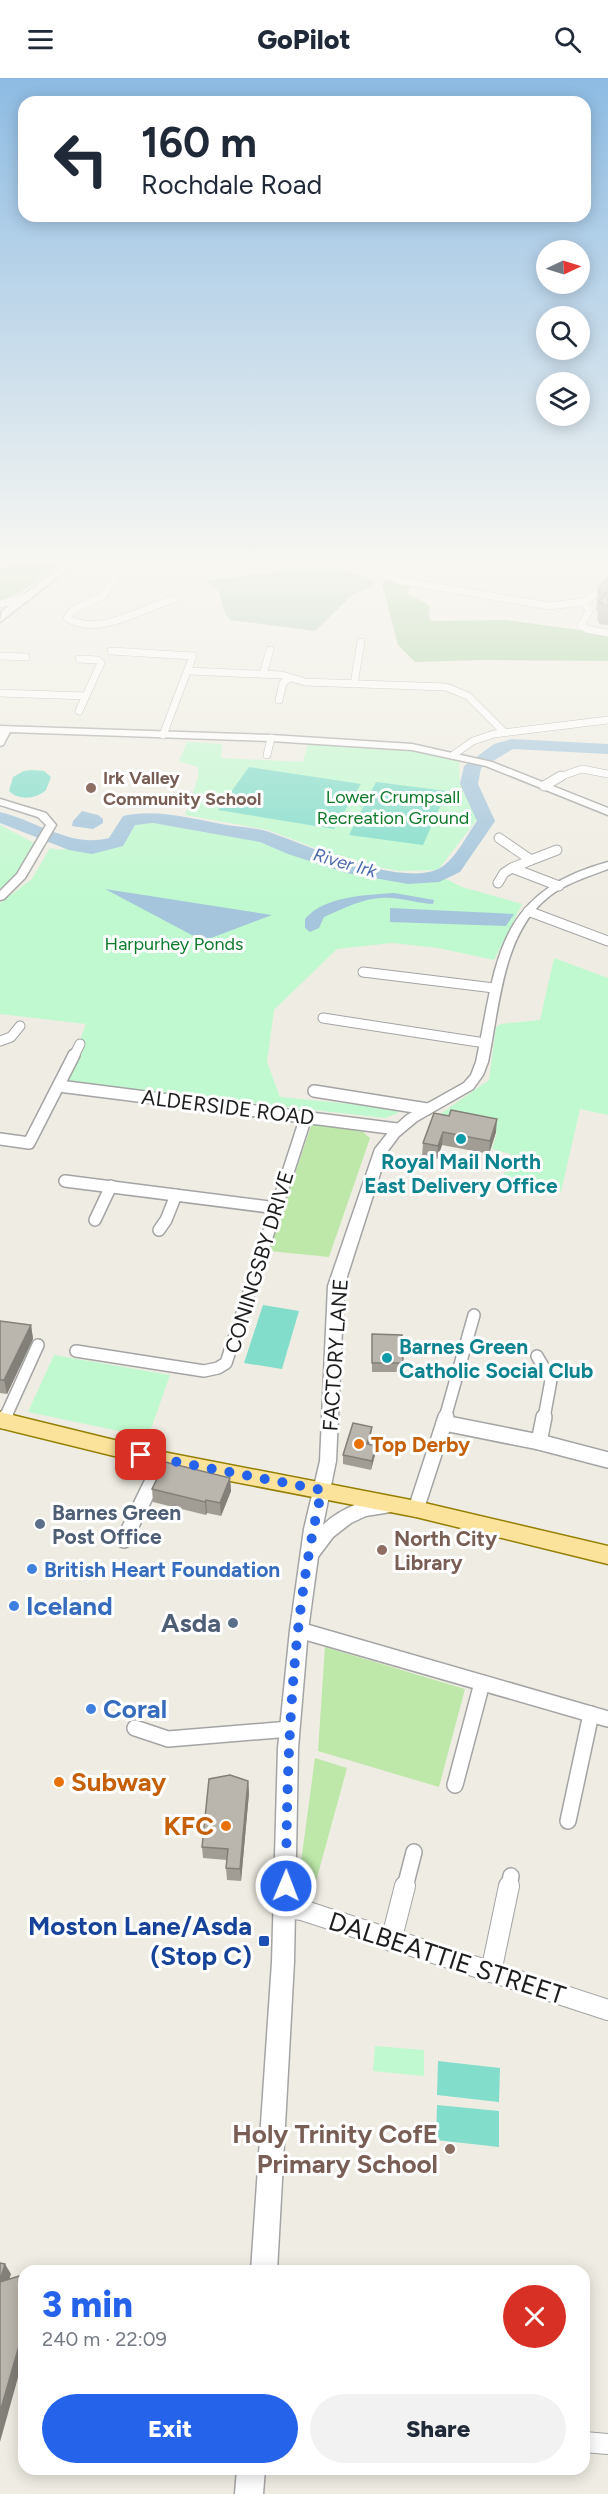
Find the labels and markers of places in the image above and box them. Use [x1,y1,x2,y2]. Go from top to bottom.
place label: Irk Valley Community School [103,767,261,810]
marker: Irk Valley Community School [84,781,98,795]
marker: Royal Mail North East Delivery Office [454,1132,468,1146]
place label: Royal Mail North East Delivery Office [364,1149,558,1198]
place label: Barnes Green Catholic Social Club [399,1334,593,1383]
marker: Barnes Green Catholic Social Club [380,1351,394,1365]
pin [115,1429,166,1480]
place label: Top Derby [371,1432,471,1457]
marker: Top Derby [352,1437,366,1451]
place label: Barnes Green Post Office [52,1500,181,1549]
marker: Barnes Green Post Office [33,1517,47,1531]
place label: North City Library [394,1526,498,1575]
marker: North City Library [375,1543,389,1557]
place label: British Heart Foundation [44,1557,280,1582]
marker: British Heart Foundation [25,1562,39,1576]
place label: Iceland [26,1590,113,1622]
marker: Iceland [7,1599,21,1613]
place label: Asda [161,1607,221,1639]
marker: Asda [226,1616,240,1630]
place label: Coral [103,1693,167,1725]
marker: Coral [84,1702,98,1716]
place label: Subway [71,1766,166,1798]
marker: Subway [52,1775,66,1789]
place label: KFC [163,1810,214,1842]
marker: KFC [219,1819,233,1833]
place label: Moston Lane/Asda (Stop C) [28,1910,252,1972]
marker: Moston Lane/Asda (Stop C) [257,1934,271,1948]
place label: Holy Trinity CofE Primary School [232,2118,438,2180]
marker: Holy Trinity CofE Primary School [443,2142,457,2156]

